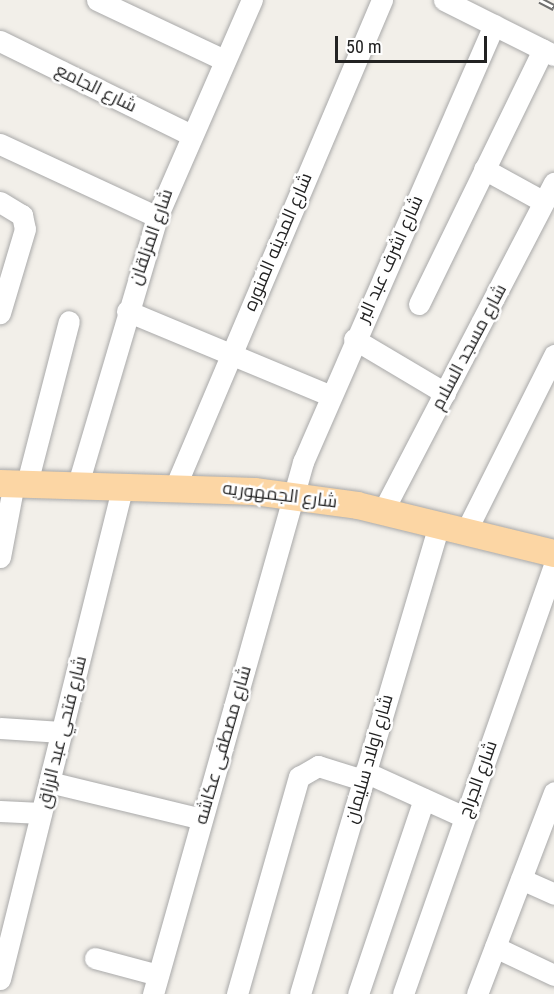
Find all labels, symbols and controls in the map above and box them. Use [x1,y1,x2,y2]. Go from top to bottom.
scale bar [338,24,490,62]
text: 50 m [346,36,381,57]
street label: شارع الجامع [52,59,140,117]
street label: شارع المدينه المنوره [239,170,317,314]
street label: شارع المزلقان [124,186,178,288]
street label: شارع اشرف عبد البر [352,192,428,326]
street label: شارع مسجد السلام [427,280,511,414]
street label: شارع الجمهوريه [221,477,339,513]
street label: شارع فتحي عبد الرزاق [33,654,91,810]
street label: شارع مصطفى عكاشه [190,663,256,827]
street label: شارع اولاد سليمان [340,692,398,826]
street label: شارع الجراج [454,738,502,820]

